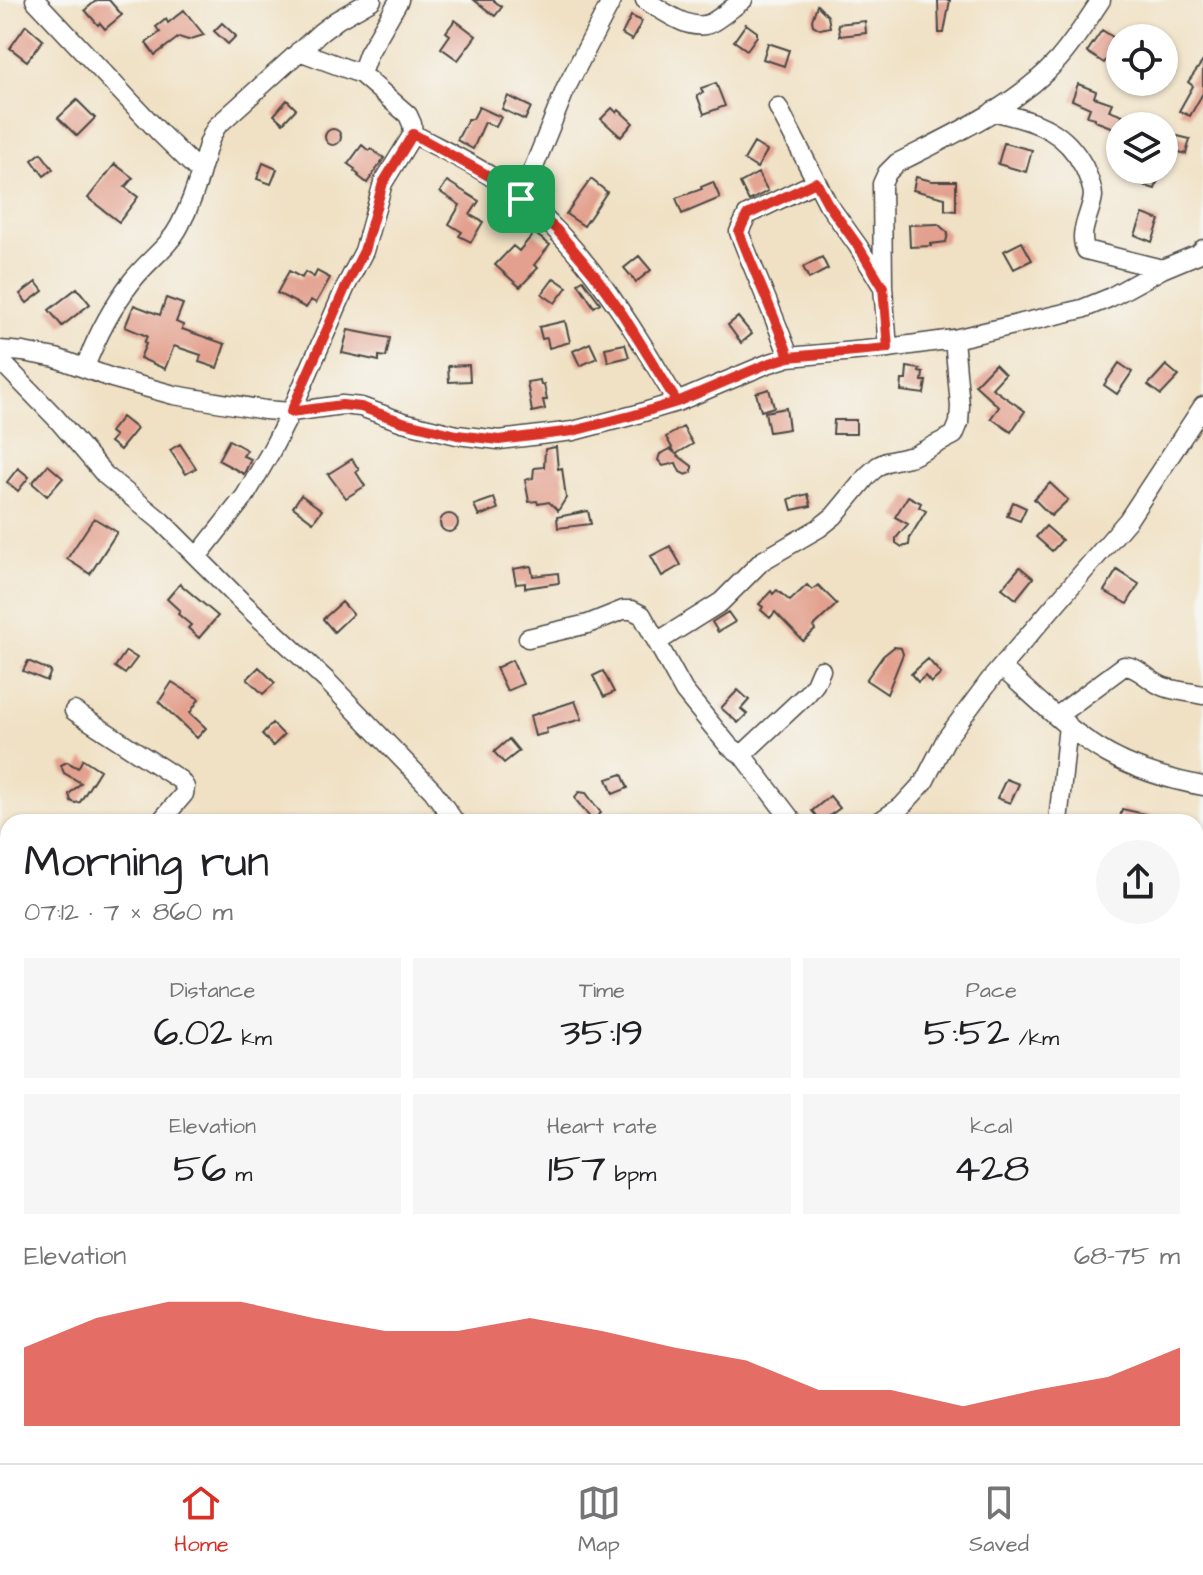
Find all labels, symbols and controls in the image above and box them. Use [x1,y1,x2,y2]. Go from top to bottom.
map controls [1106,24,1178,184]
button: locate [1106,24,1178,96]
button: layers [1106,112,1178,184]
pin [487,165,555,233]
icon: arrive [499,177,543,221]
text: Morning run [24,833,269,894]
button: share [1096,840,1180,924]
text: 07:12 · 7 × 860 m [24,894,233,930]
text: Distance [170,975,255,1006]
text: Time [579,975,625,1006]
text: Pace [966,975,1017,1006]
text: 6.02 [154,1006,232,1061]
text: 35:19 [560,1006,644,1061]
text: 5:52 [923,1006,1010,1061]
text: km [232,1023,272,1054]
text: /km [1010,1023,1059,1054]
text: Elevation [169,1111,256,1142]
text: Heart rate [547,1111,657,1142]
text: kcal [970,1111,1012,1142]
text: 56 [173,1142,226,1197]
text: 157 [548,1142,606,1197]
text: 428 [953,1142,1029,1197]
text: m [226,1159,252,1190]
text: bpm [606,1159,656,1190]
text: Elevation [24,1238,126,1274]
text: 68–75 m [1074,1238,1180,1274]
tab: Home [174,1481,229,1560]
tab: Map [577,1481,621,1560]
tab: Saved [969,1481,1029,1560]

